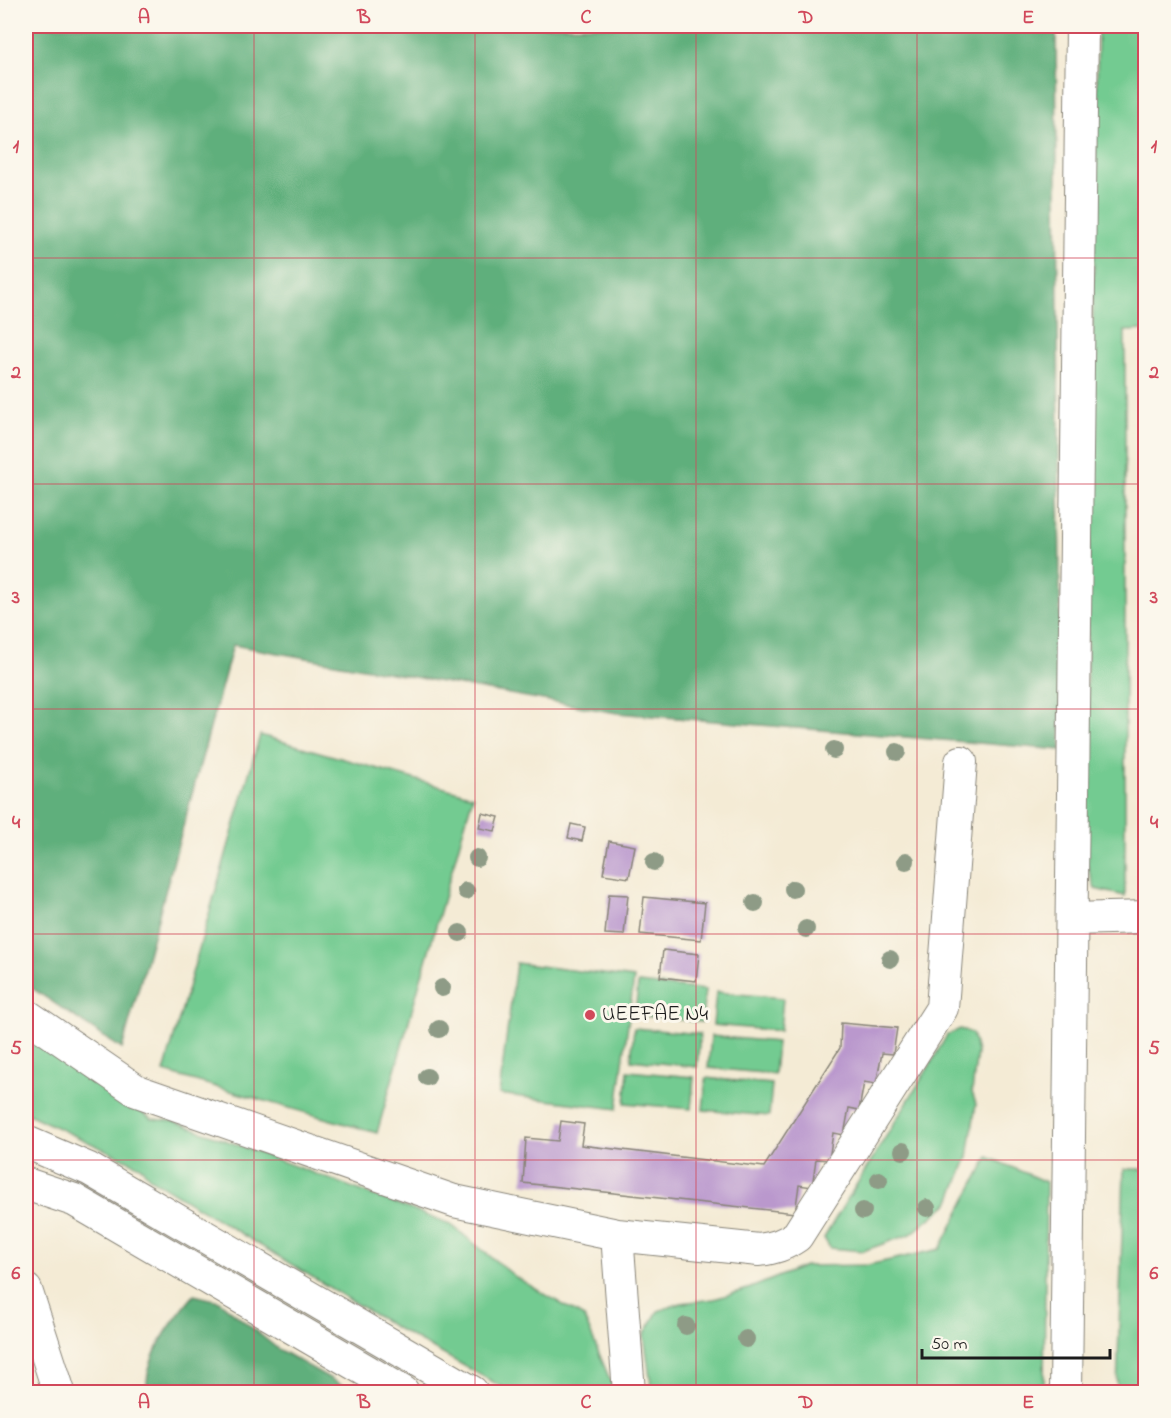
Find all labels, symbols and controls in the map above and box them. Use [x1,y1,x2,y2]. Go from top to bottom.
text: A [138,4,150,33]
text: B [356,4,371,33]
text: C [581,4,592,33]
text: D [798,4,813,33]
text: E [1022,4,1034,33]
text: 1 [13,133,20,162]
text: 1 [1151,133,1158,162]
text: 2 [10,359,21,388]
text: 2 [1148,359,1159,388]
text: 3 [11,584,20,613]
text: 3 [1149,584,1158,613]
text: 4 [12,809,21,838]
text: 4 [1150,809,1159,838]
place label: UEEFAE N4 [602,1000,708,1030]
marker: UEEFAE N4 [583,1008,597,1022]
text: 5 [10,1035,22,1064]
text: 5 [1148,1035,1160,1064]
text: 6 [12,1260,21,1289]
text: 6 [1150,1260,1159,1289]
scale bar [922,1322,1110,1360]
text: 50 m [931,1332,968,1358]
text: A [138,1389,150,1418]
text: B [356,1389,371,1418]
text: C [581,1389,592,1418]
text: D [798,1389,813,1418]
text: E [1022,1389,1034,1418]

